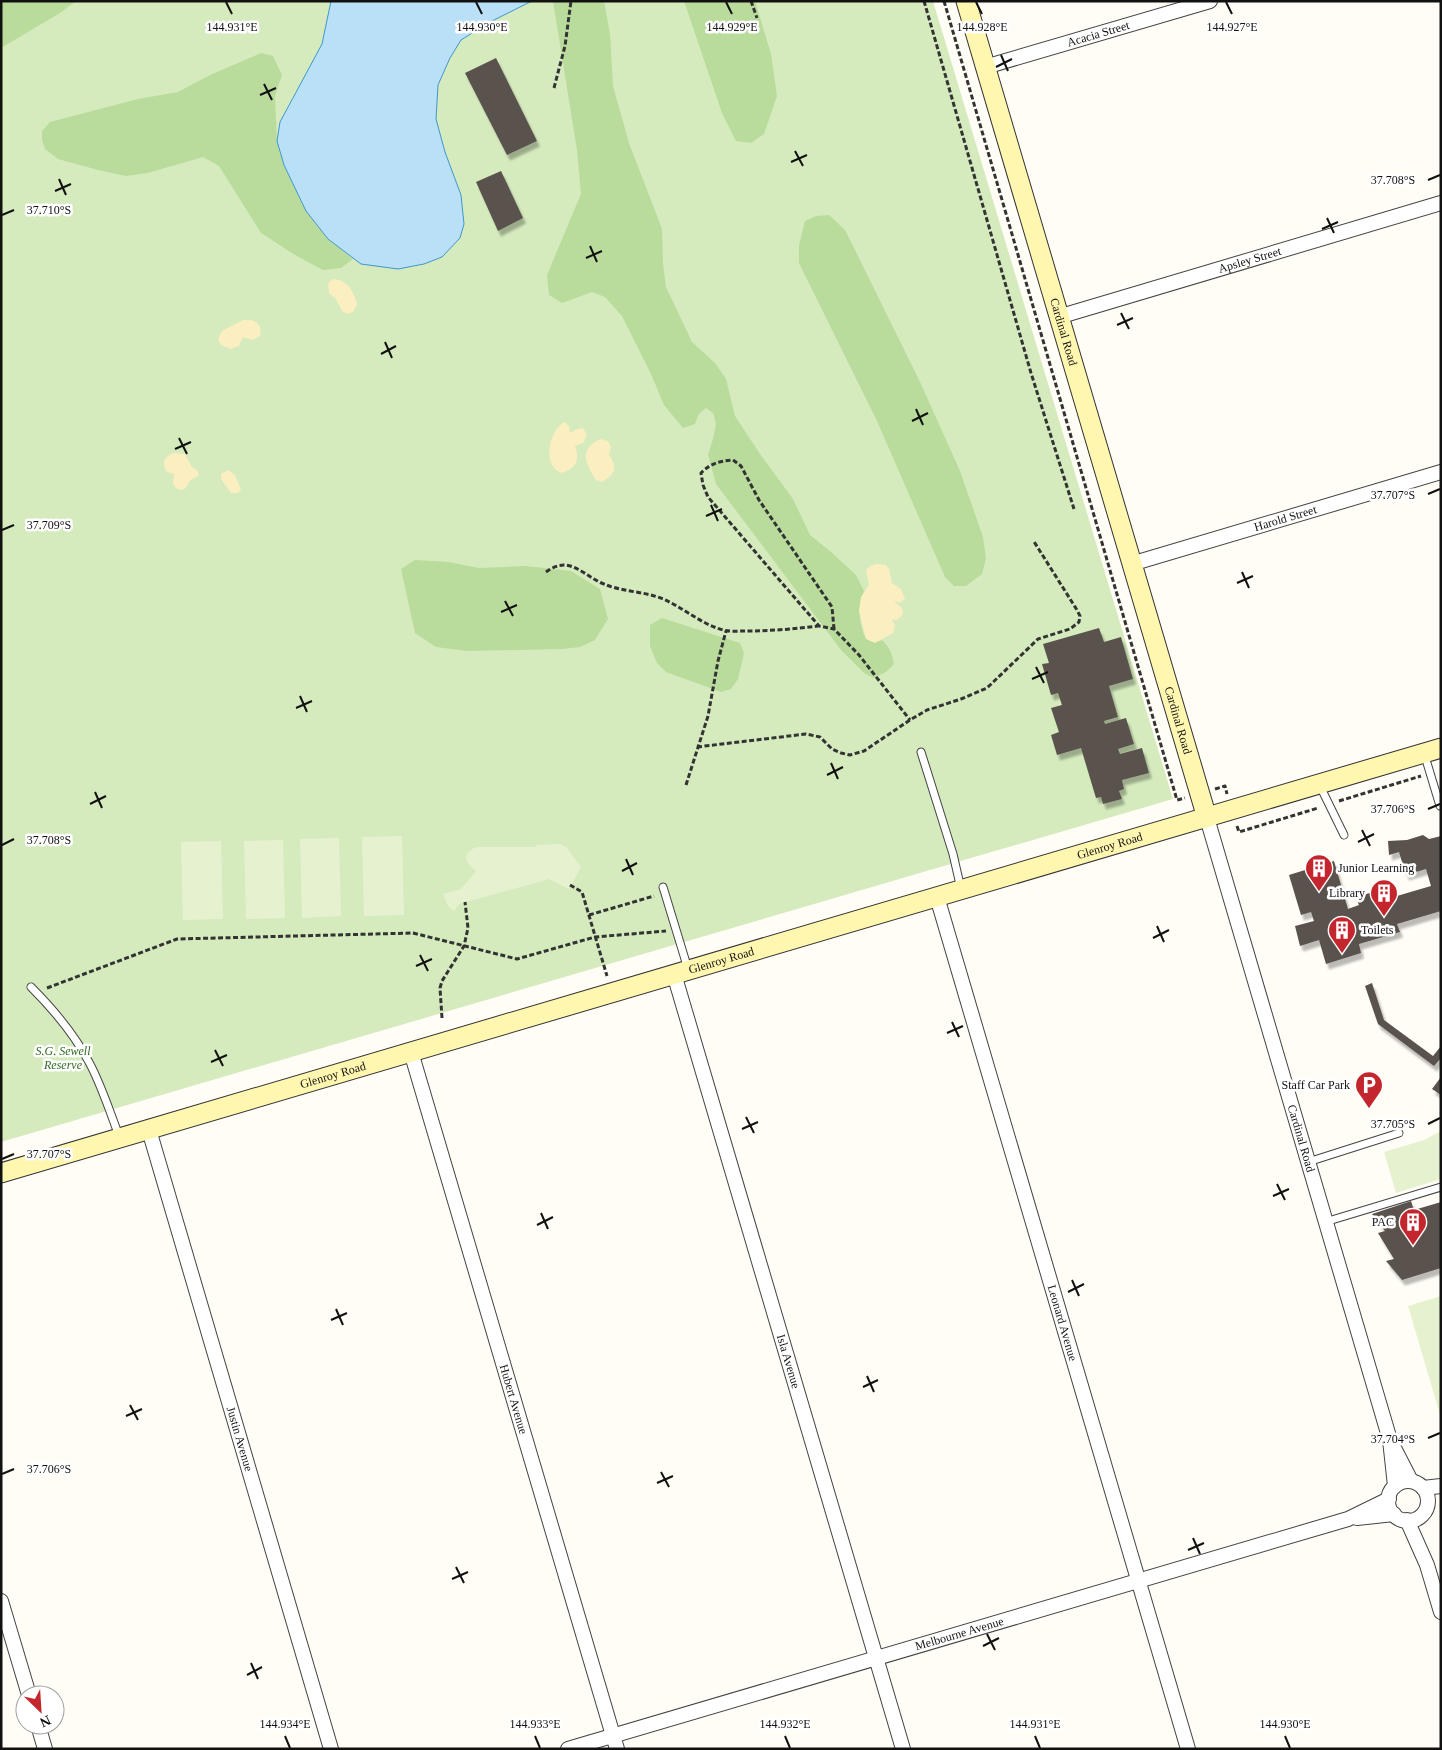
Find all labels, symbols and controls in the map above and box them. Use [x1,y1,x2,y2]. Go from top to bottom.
street label: Acacia Street [1065,18,1132,50]
text: 144.931°E [206,20,258,34]
text: 144.930°E [456,20,508,34]
text: 144.929°E [706,20,758,34]
text: 144.928°E [956,20,1008,34]
text: 144.927°E [1206,20,1258,34]
text: 37.708°S [1371,173,1415,187]
text: 37.710°S [27,203,71,217]
street label: Apsley Street [1217,244,1283,276]
street label: Cardinal Road [1047,296,1080,367]
text: 37.707°S [1371,488,1415,502]
street label: Harold Street [1252,502,1319,534]
text: 37.709°S [27,518,71,532]
street label: Cardinal Road [1162,685,1195,756]
text: 37.706°S [1371,802,1415,816]
street label: Glenroy Road [1075,829,1144,862]
text: 37.708°S [27,833,71,847]
building icon: Junior Learning [1304,853,1334,892]
place label: Junior Learning [1338,861,1414,875]
building icon: Library [1369,878,1399,917]
place label: Library [1329,886,1365,900]
building icon: Toilets [1327,915,1357,954]
place label: Toilets [1361,923,1394,937]
street label: Glenroy Road [687,944,756,977]
park label: S.G. Sewell Reserve [36,1044,91,1072]
street label: Glenroy Road [298,1059,367,1091]
parking icon: Staff Car Park [1354,1070,1384,1109]
place label: Staff Car Park [1282,1078,1350,1092]
street label: Cardinal Road [1285,1103,1318,1174]
text: 37.705°S [1371,1117,1415,1131]
text: 37.707°S [27,1147,71,1161]
building icon: PAC [1398,1207,1428,1246]
place label: PAC [1372,1215,1394,1229]
street label: Leonard Avenue [1045,1283,1080,1363]
street label: Isla Avenue [774,1333,803,1390]
street label: Hubert Avenue [497,1363,531,1436]
street label: Justin Avenue [224,1405,256,1473]
text: 37.704°S [1371,1432,1415,1446]
text: 37.706°S [27,1462,71,1476]
street label: Melbourne Avenue [914,1614,1005,1653]
north arrow [15,1685,65,1735]
text: N [38,1712,53,1730]
text: 144.934°E [259,1717,311,1731]
text: 144.933°E [509,1717,561,1731]
text: 144.932°E [759,1717,811,1731]
text: 144.931°E [1009,1717,1061,1731]
text: 144.930°E [1259,1717,1311,1731]

